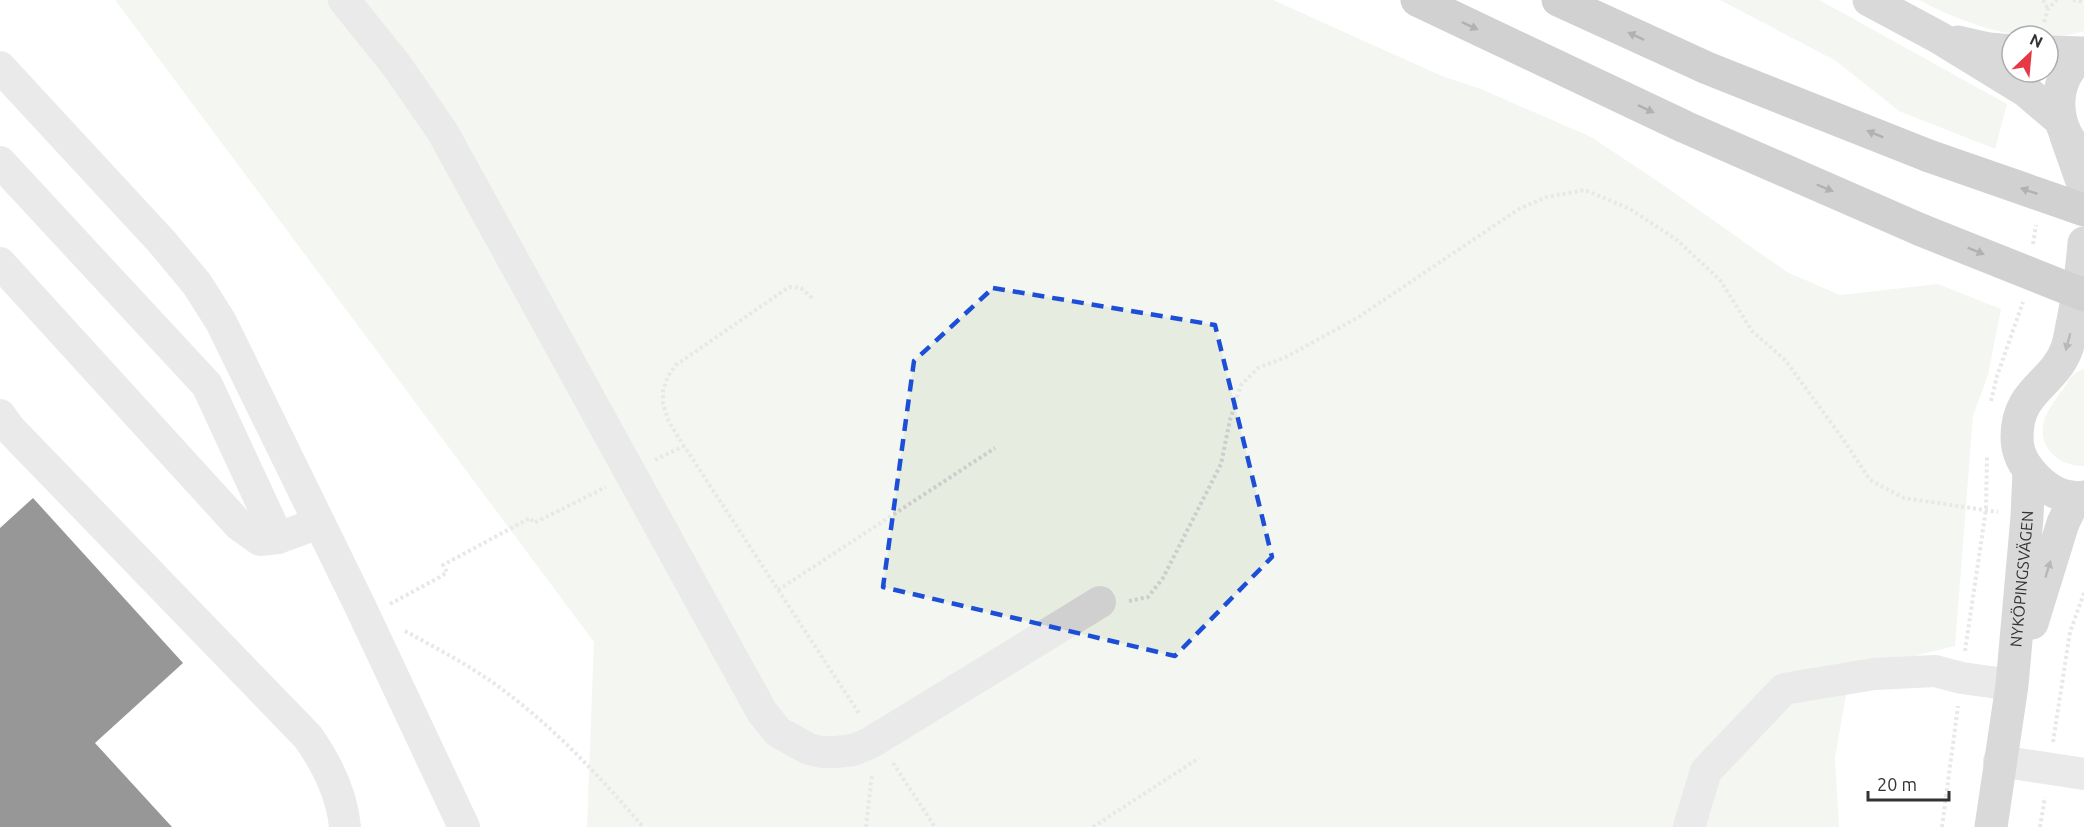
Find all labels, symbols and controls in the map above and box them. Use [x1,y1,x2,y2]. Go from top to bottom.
one-way arrow [1461,21,1478,30]
north arrow [2000,24,2060,84]
text: N [2027,30,2046,51]
one-way arrow [1627,31,1645,41]
one-way arrow [1638,105,1655,114]
one-way arrow [1865,129,1883,139]
one-way arrow [1816,183,1834,193]
one-way arrow [2020,185,2038,195]
one-way arrow [1967,246,1985,256]
one-way arrow [2063,333,2072,351]
street label: NYKÖPINGSVÄGEN [2006,510,2036,648]
one-way arrow [2044,560,2053,578]
scale bar [1868,764,1949,802]
text: 20 m [1877,774,1917,794]

